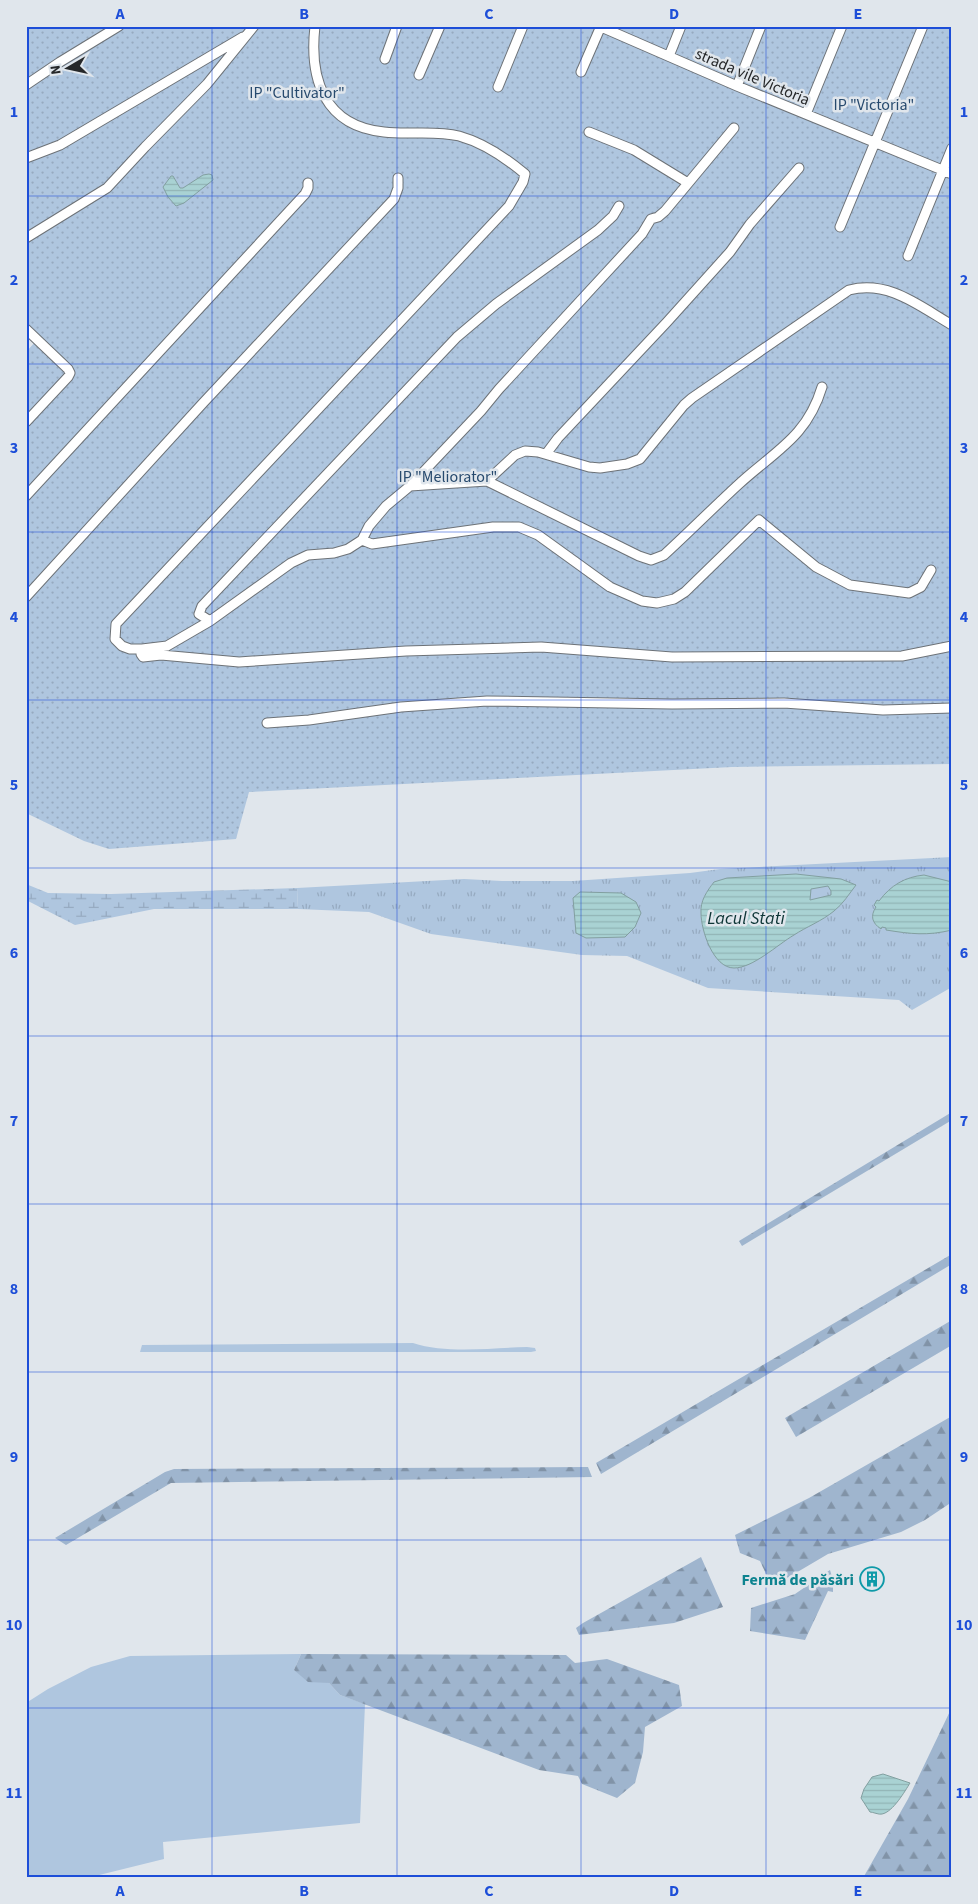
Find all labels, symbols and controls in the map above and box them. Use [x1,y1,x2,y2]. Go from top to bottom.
text: A [114,3,125,25]
text: B [299,3,309,25]
text: C [484,3,494,25]
text: D [669,3,679,25]
text: E [854,3,862,25]
north arrow [42,42,92,92]
street label: strada vile Victoria [692,43,813,111]
text: N [46,64,67,76]
park label: IP "Cultivator" [249,82,345,104]
park label: IP "Victoria" [834,94,914,116]
text: 1 [10,101,18,123]
text: 1 [960,101,968,123]
text: 2 [10,269,18,291]
text: 2 [960,269,968,291]
text: 3 [10,437,18,459]
text: 3 [960,437,968,459]
park label: IP "Meliorator" [399,466,497,488]
text: 4 [10,606,19,628]
text: 4 [960,606,969,628]
text: 5 [10,774,18,796]
text: 5 [960,774,968,796]
water label: Lacul Stati [707,906,785,931]
text: 6 [10,942,18,964]
text: 6 [960,942,968,964]
text: 7 [10,1110,18,1132]
text: 7 [960,1110,968,1132]
text: 8 [10,1278,18,1300]
text: 8 [960,1278,968,1300]
text: 9 [10,1446,18,1468]
text: 9 [960,1446,968,1468]
building icon: Fermă de păsări [859,1566,885,1592]
place label: Fermă de păsări [742,1569,854,1591]
text: 10 [6,1614,22,1636]
text: 10 [956,1614,972,1636]
text: 11 [6,1782,22,1804]
text: 11 [956,1782,972,1804]
text: A [114,1880,125,1902]
text: B [299,1880,309,1902]
text: C [484,1880,494,1902]
text: D [669,1880,679,1902]
text: E [854,1880,862,1902]

